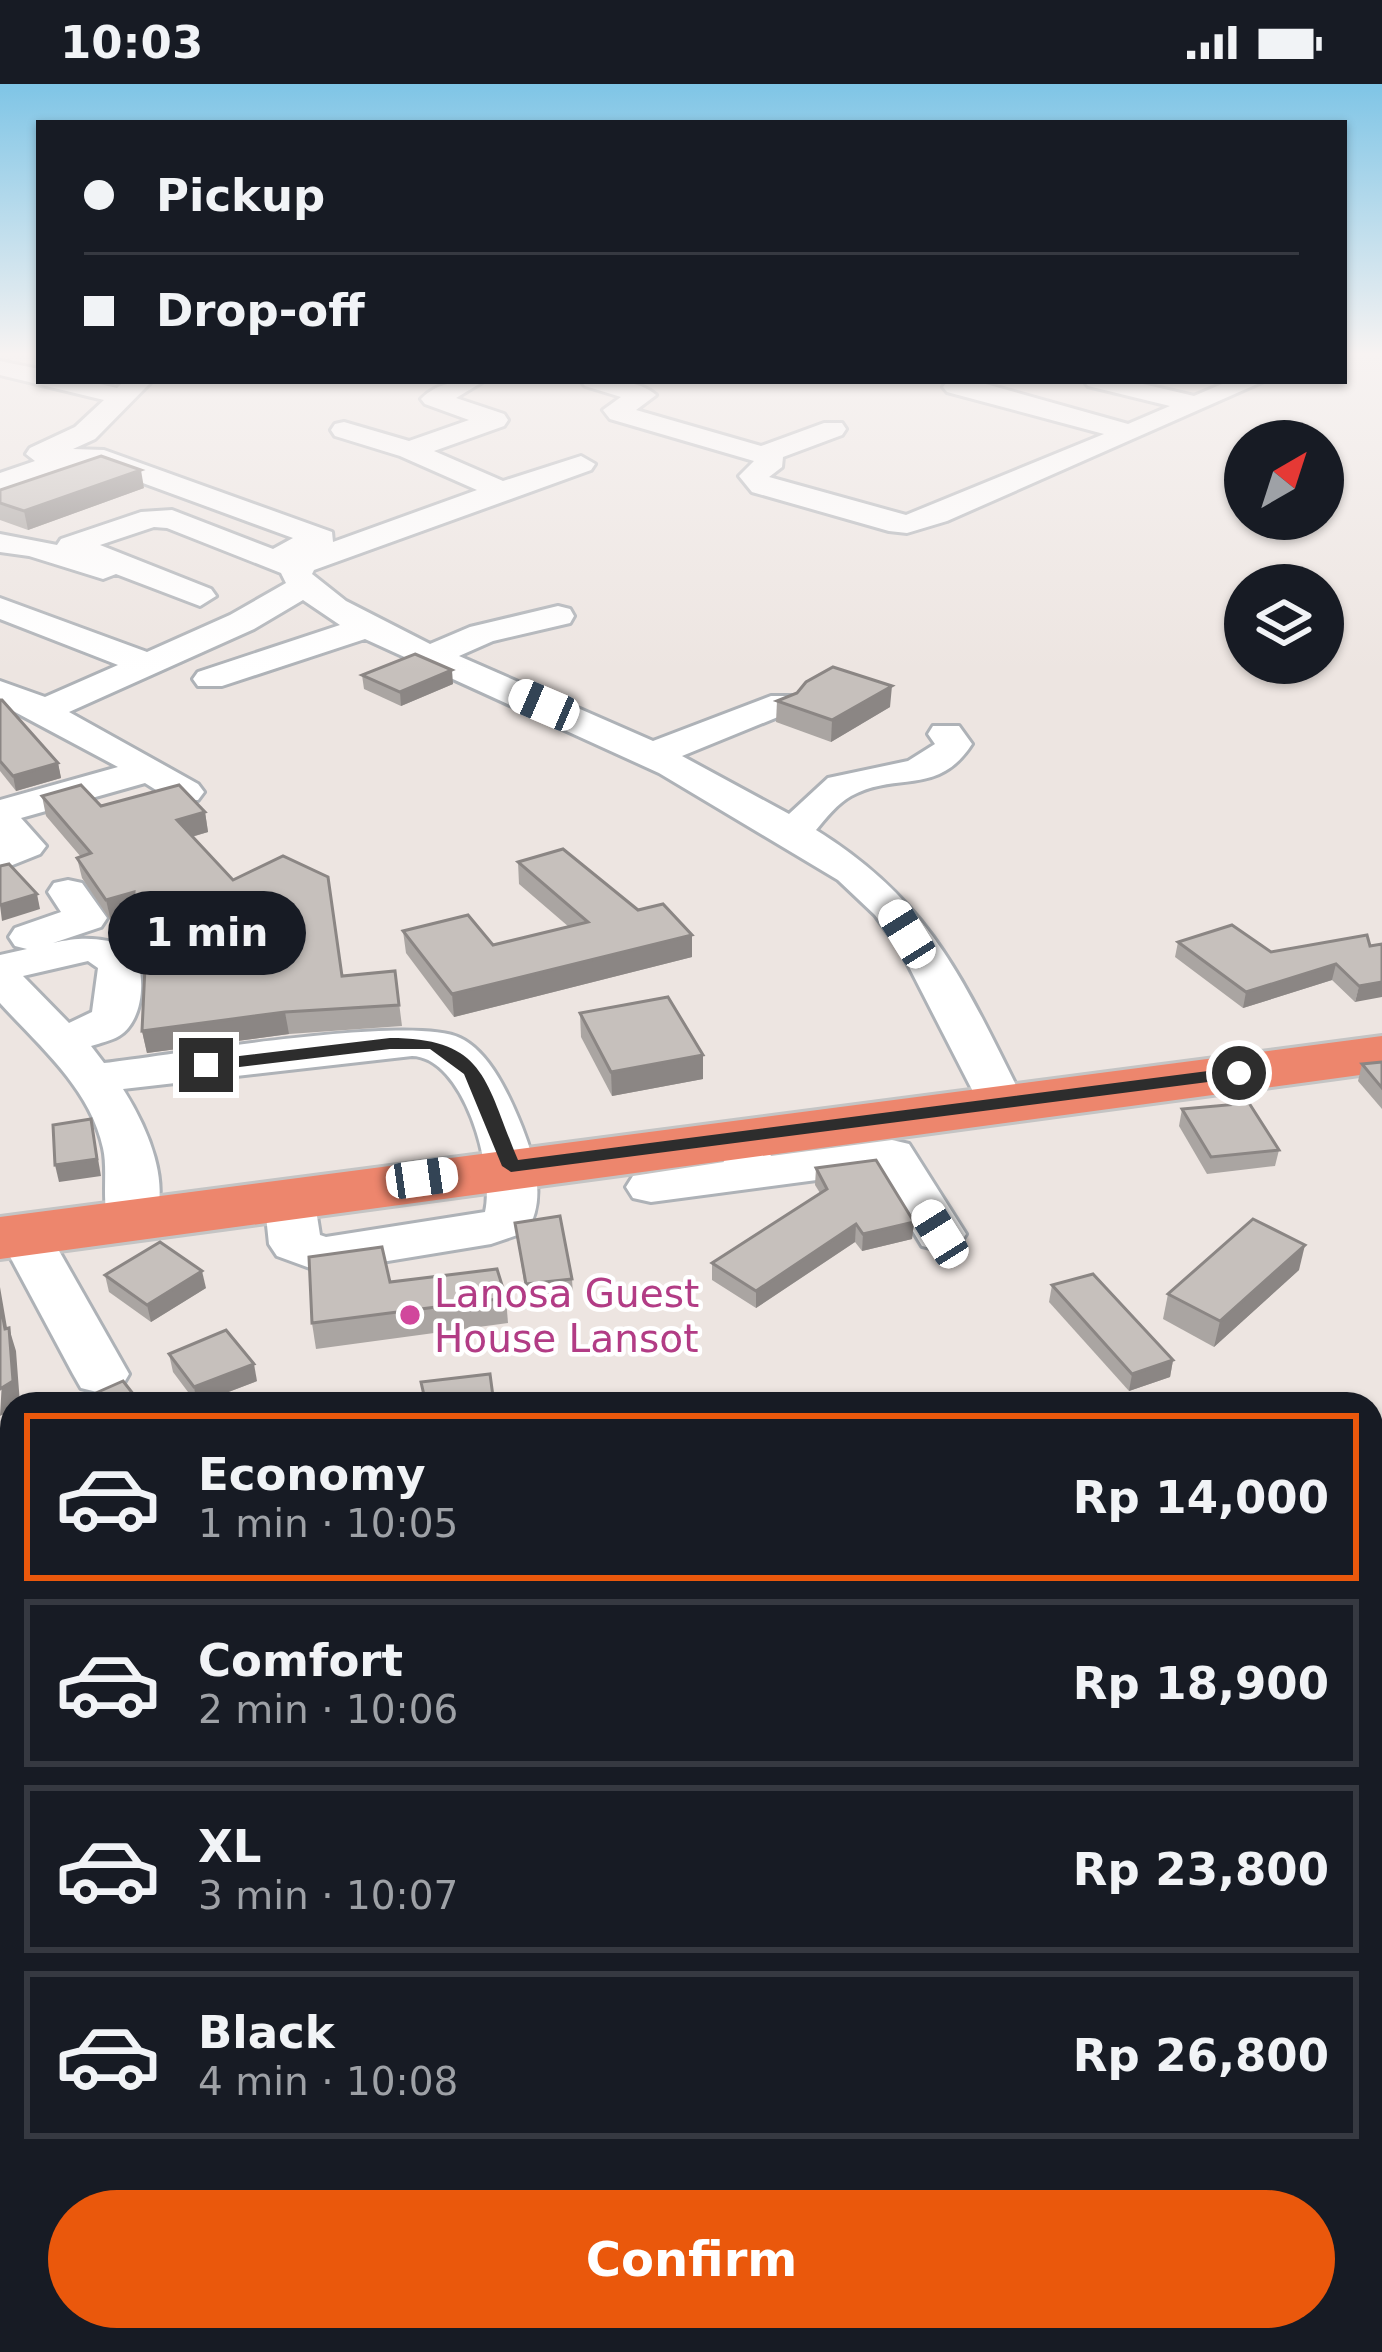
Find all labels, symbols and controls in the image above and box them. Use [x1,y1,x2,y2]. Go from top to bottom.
text: 10:03 [60,16,203,69]
text: Pickup [156,169,325,222]
text: Drop-off [156,284,365,337]
north arrow [1224,420,1344,540]
map controls [1224,420,1344,684]
button: layers [1224,564,1344,684]
car [504,674,584,736]
callout: 1 min [107,891,305,975]
car [873,894,941,974]
text: 1 min [146,910,268,955]
route end [179,1038,233,1092]
route start [1212,1046,1266,1100]
car [384,1155,460,1201]
car [906,1194,974,1274]
place label: Lanosa Guest House Lansot [434,1271,699,1361]
marker: Lanosa Guest House Lansot [397,1302,423,1328]
icon: car [54,1443,162,1551]
text: Economy [198,1448,426,1501]
text: Rp 14,000 [1073,1471,1329,1524]
text: 1 min · 10:05 [198,1501,458,1546]
icon: car [54,1629,162,1737]
text: Comfort [198,1634,403,1687]
text: Rp 18,900 [1073,1657,1329,1710]
text: 2 min · 10:06 [198,1687,458,1732]
icon: car [54,1815,162,1923]
text: XL [198,1820,261,1873]
text: Rp 23,800 [1073,1843,1329,1896]
text: 3 min · 10:07 [198,1873,458,1918]
icon: car [54,2001,162,2109]
text: Black [198,2006,335,2059]
text: Rp 26,800 [1073,2029,1329,2082]
text: 4 min · 10:08 [198,2059,458,2104]
button: Confirm [48,2190,1335,2328]

